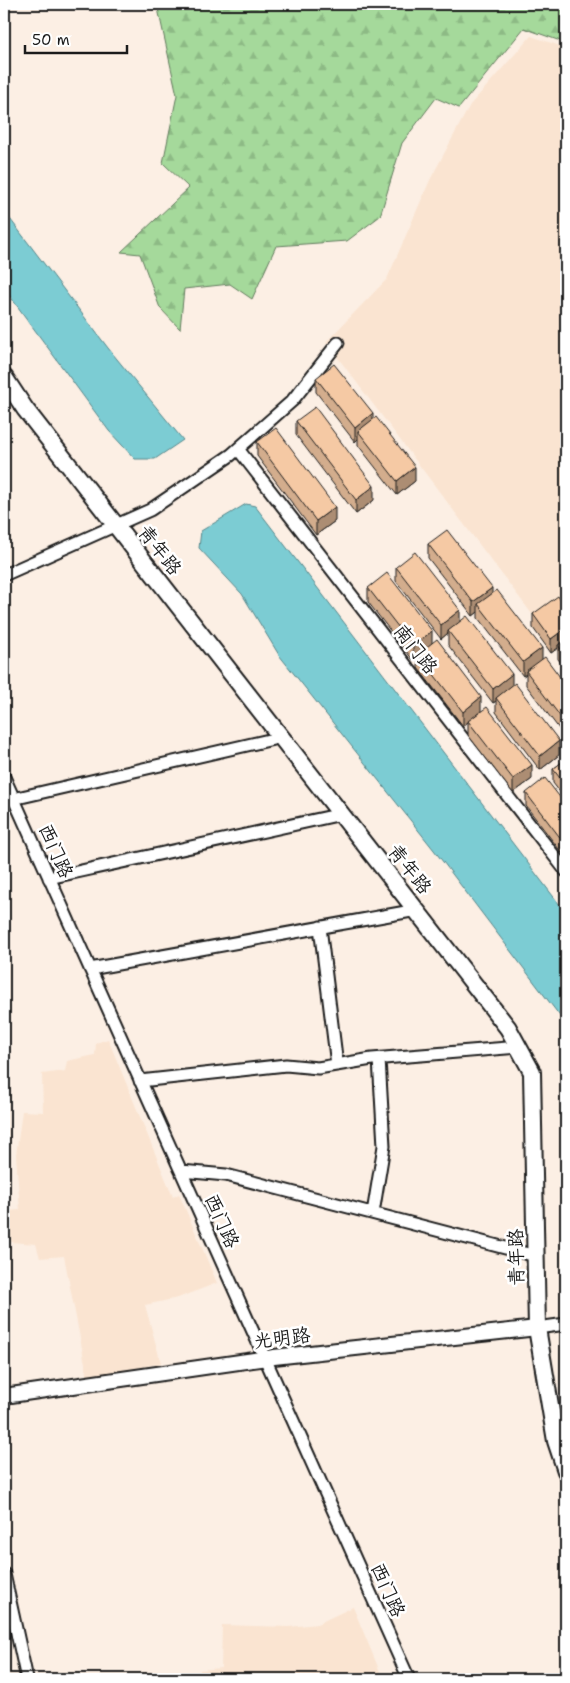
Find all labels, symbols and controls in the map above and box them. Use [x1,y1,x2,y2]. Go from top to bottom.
scale bar [25,22,128,54]
text: 50 m [32,30,70,50]
street label: 青年路 [133,520,187,580]
street label: 南门路 [389,619,443,679]
street label: 西门路 [33,820,79,882]
street label: 青年路 [383,839,437,899]
street label: 西门路 [199,1190,245,1252]
street label: 青年路 [503,1228,529,1286]
street label: 光明路 [252,1322,312,1354]
street label: 西门路 [365,1559,411,1621]

